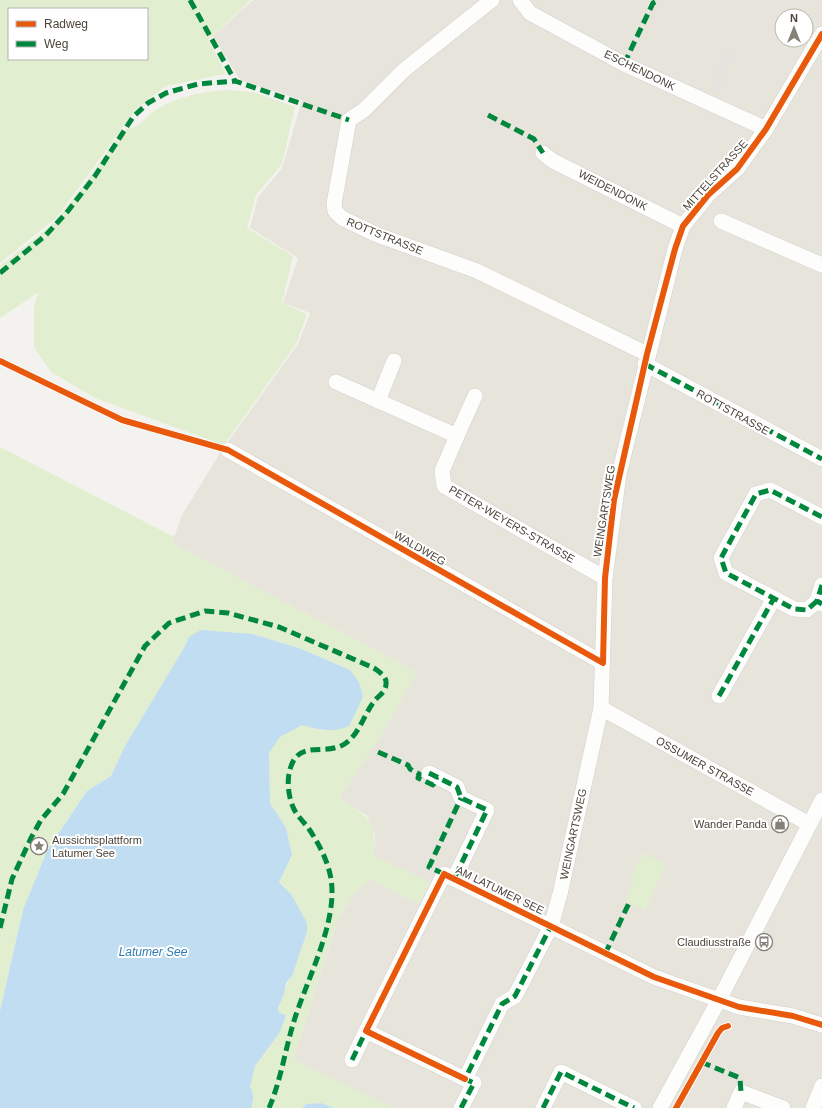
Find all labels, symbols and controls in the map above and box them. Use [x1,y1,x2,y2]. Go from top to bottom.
legend [8,8,148,60]
north arrow [774,8,814,48]
text: N [790,12,798,24]
text: Radweg [44,17,88,31]
text: Weg [44,37,68,51]
street label: ESCHENDONK [602,48,678,93]
street label: MITTELSTRASSE [680,137,750,213]
street label: WEIDENDONK [577,167,650,213]
street label: ROTTSTRASSE [345,215,425,257]
street label: ROTTSTRASSE [695,387,771,437]
street label: WEINGARTSWEG [591,464,617,558]
street label: PETER-WEYERS-STRASSE [447,483,577,565]
street label: WALDWEG [392,528,448,568]
street label: OSSUMER STRASSE [654,734,756,798]
street label: WEINGARTSWEG [557,787,589,881]
shop icon: Wander Panda [770,814,790,834]
place label: Wander Panda [694,818,768,830]
place label: Aussichtsplattform Latumer See [52,834,142,859]
place icon: Aussichtsplattform Latumer See [29,836,49,856]
street label: AM LATUMER SEE [454,863,546,917]
bus stop icon: Claudiusstraße [754,932,774,952]
place label: Claudiusstraße [677,936,751,948]
water label: Latumer See [119,945,188,959]

